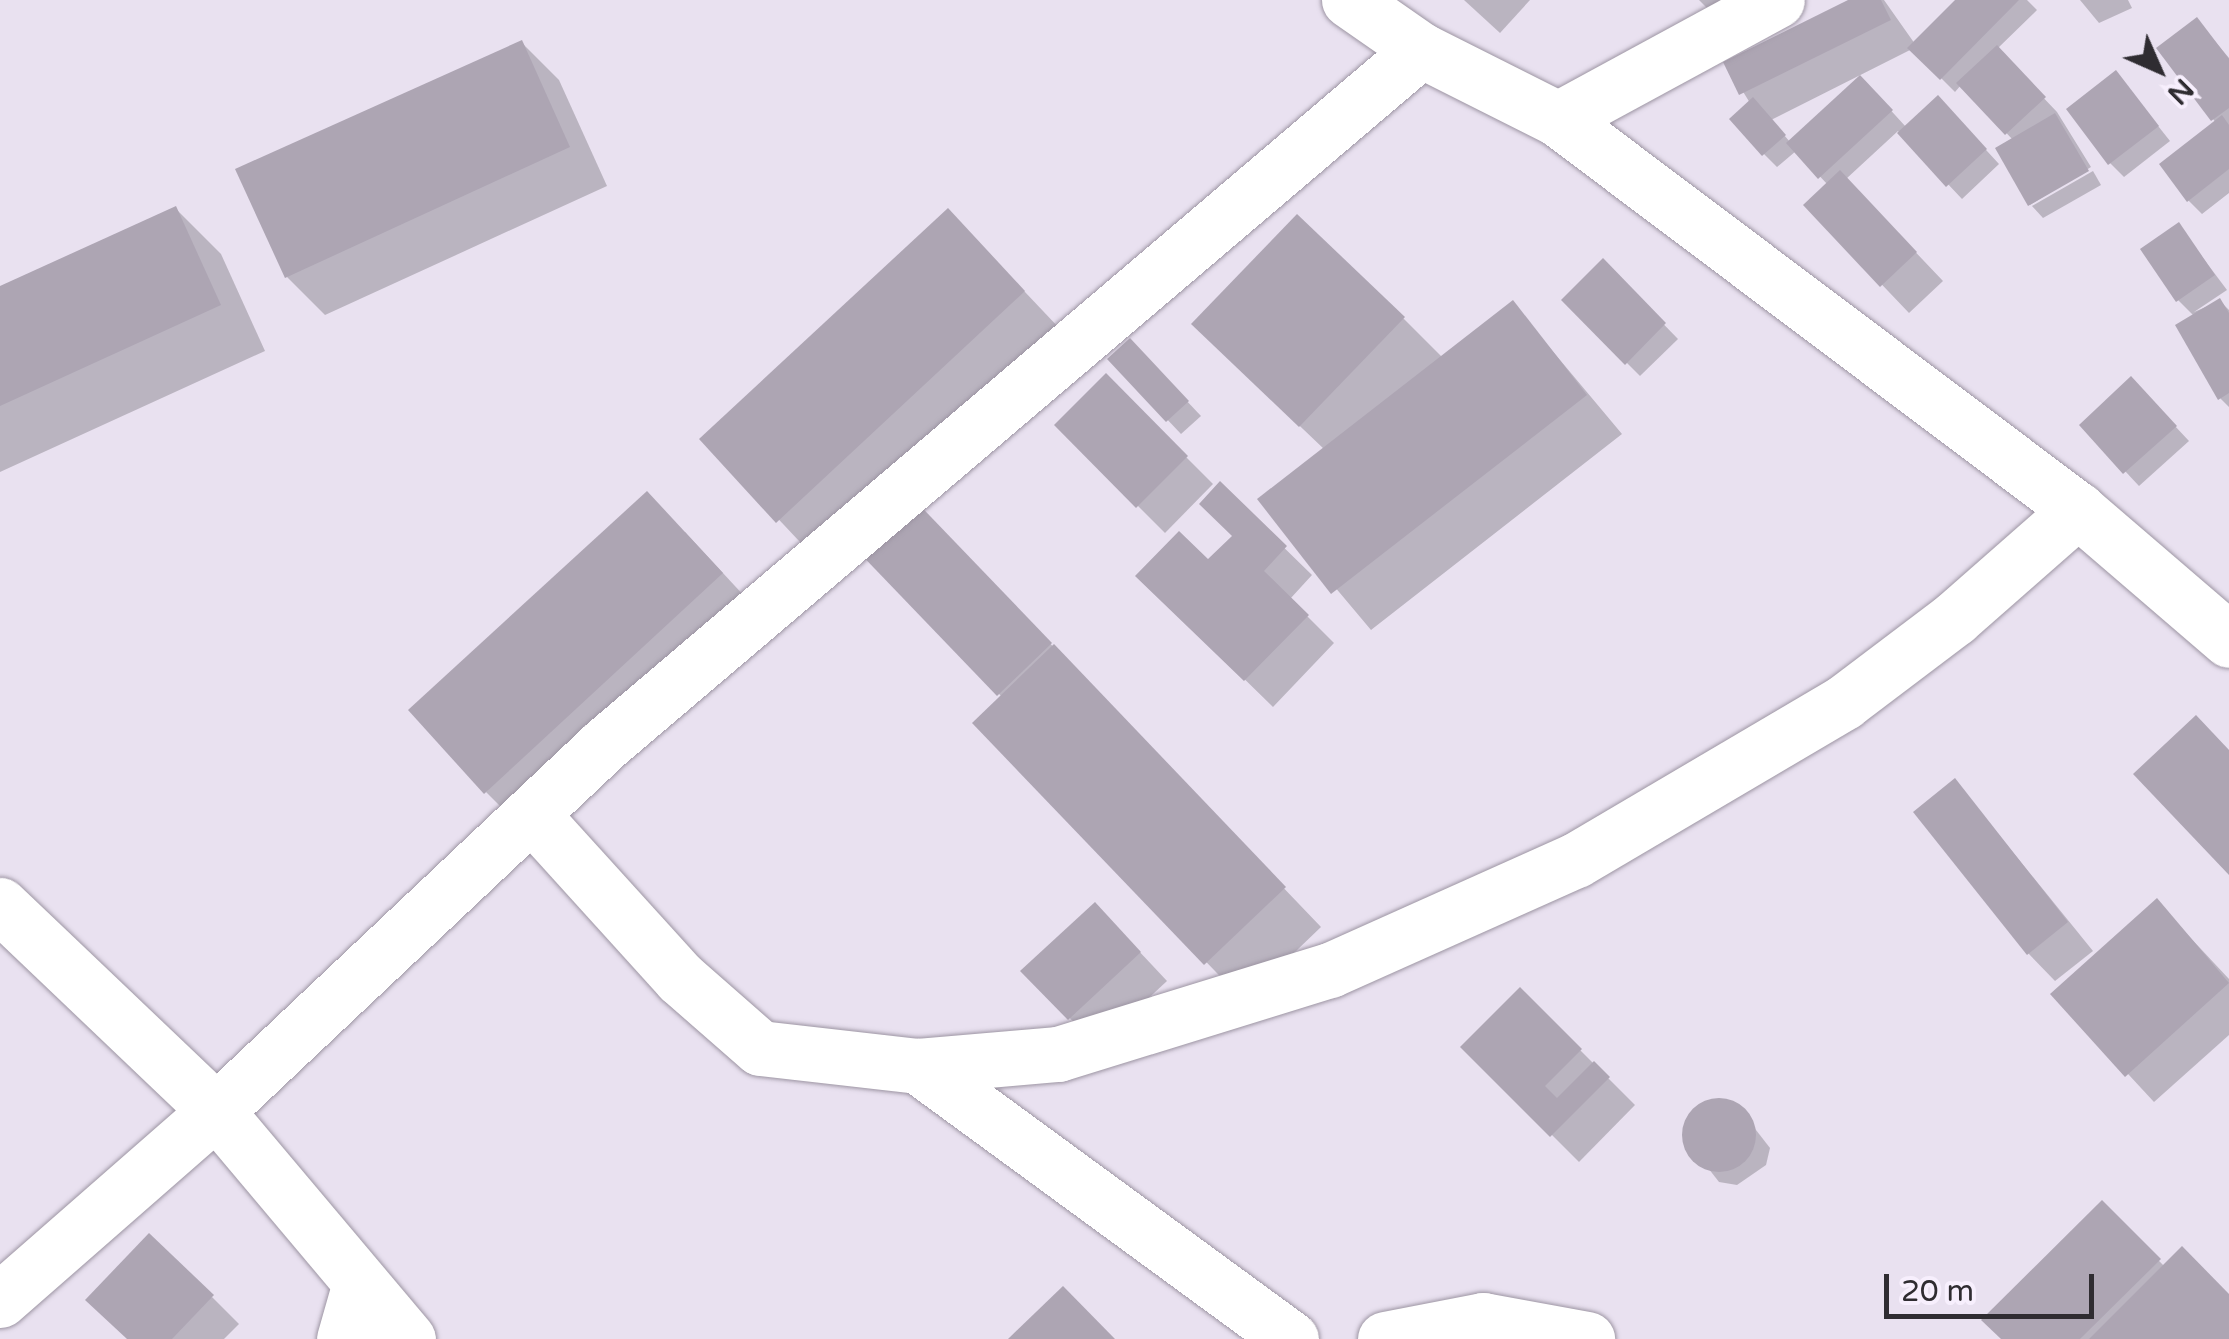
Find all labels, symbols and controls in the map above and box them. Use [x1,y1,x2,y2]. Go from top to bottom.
north arrow [2109,20,2209,120]
text: N [2160,71,2200,111]
scale bar [1889,1254,2099,1316]
text: 20 m [1901,1273,1974,1310]

